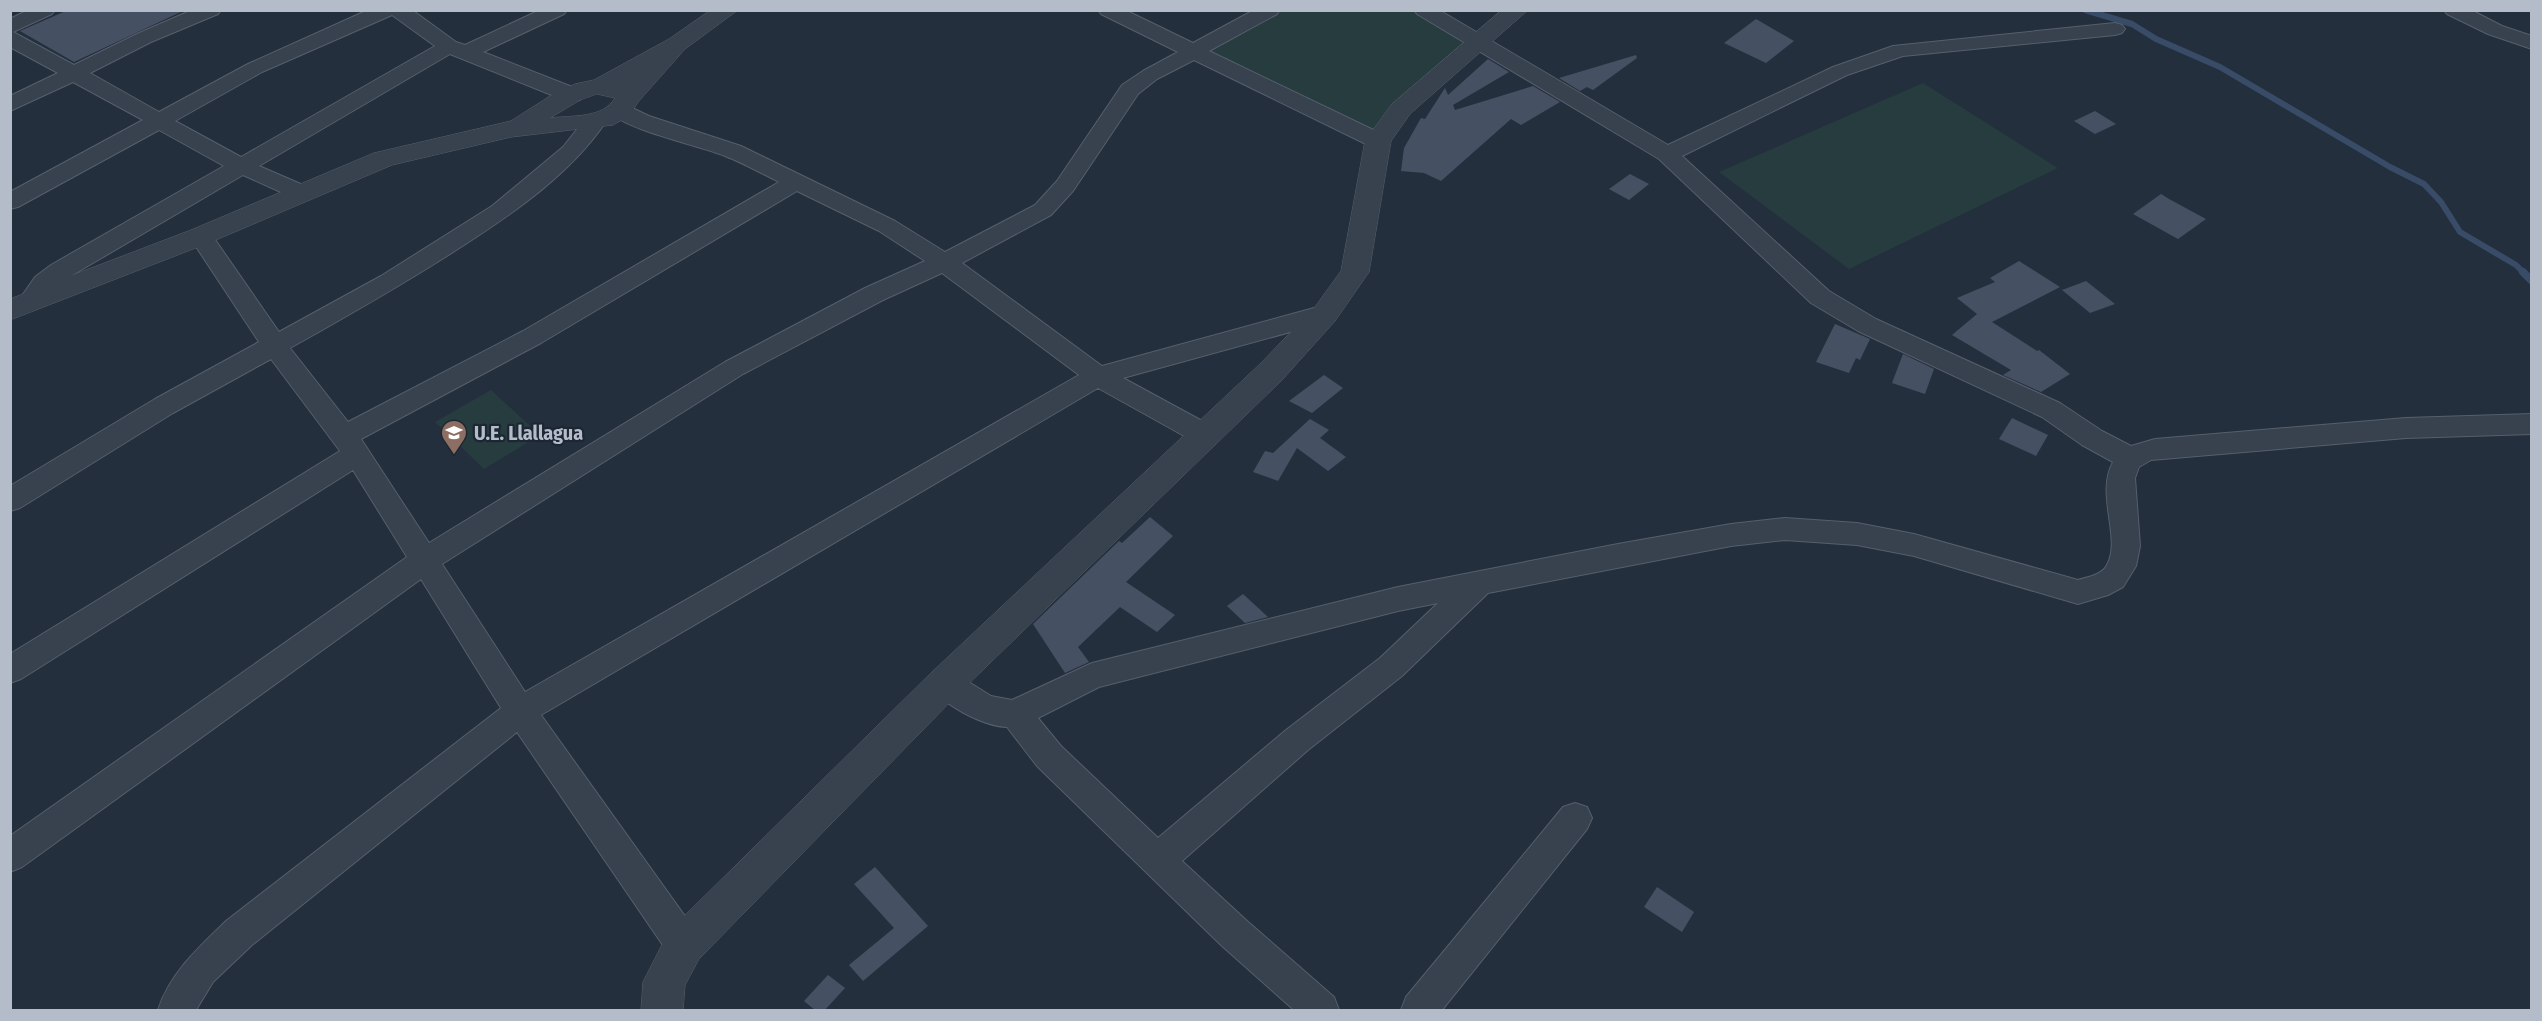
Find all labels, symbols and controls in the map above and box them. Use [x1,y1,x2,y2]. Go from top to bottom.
school or university icon: U.E. Llallagua [439,418,469,456]
place label: U.E. Llallagua [474,421,583,445]

